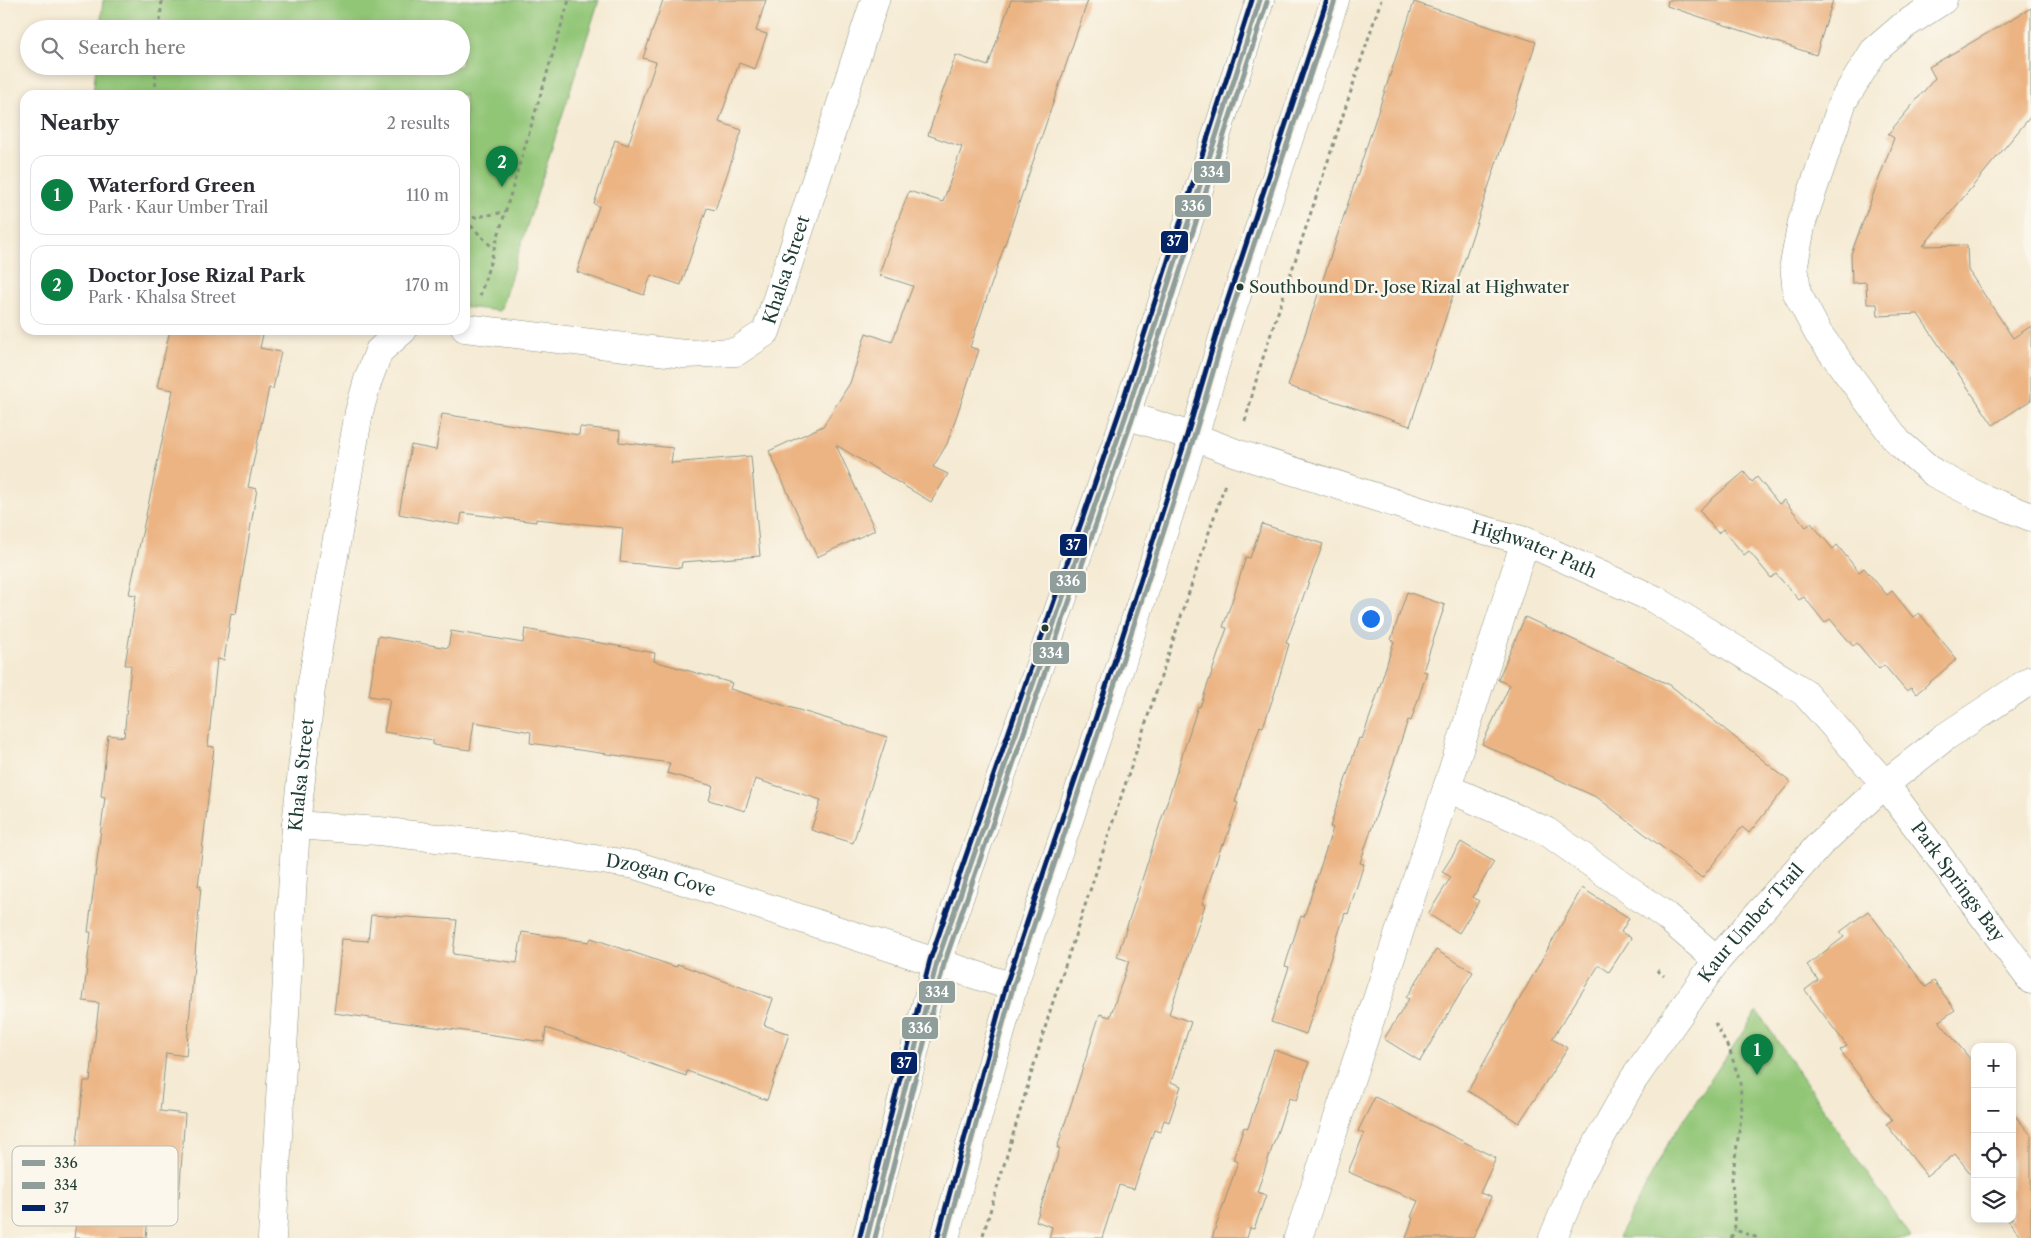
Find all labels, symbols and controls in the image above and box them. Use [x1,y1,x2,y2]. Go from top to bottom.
search box [20,20,470,75]
icon: search [38,34,66,62]
text: Search here [78,36,186,59]
text: Nearby [40,110,119,135]
text: 2 results [387,113,450,133]
pin: 2 [486,146,518,187]
line badge: 334 [1193,160,1231,184]
text: 334 [1200,163,1224,181]
text: Waterford Green [88,174,256,197]
text: 1 [53,185,61,205]
text: 110 m [406,185,449,205]
line badge: 336 [1174,194,1212,218]
text: Park · Kaur Umber Trail [88,197,268,217]
text: 336 [1181,197,1205,215]
street label: Khalsa Street [758,212,815,327]
line badge: 37 [1160,230,1189,254]
text: 37 [1166,232,1182,250]
text: Doctor Jose Rizal Park [88,264,305,287]
text: 2 [52,275,62,295]
text: 170 m [405,275,449,295]
place label: Southbound Dr. Jose Rizal at Highwater [1249,277,1569,297]
marker: Southbound Dr. Jose Rizal at Highwater [1235,282,1245,292]
text: Park · Khalsa Street [88,287,236,307]
street label: Highwater Path [1469,516,1600,583]
line badge: 37 [1059,533,1088,557]
text: 37 [1065,536,1081,554]
line badge: 336 [1049,570,1087,594]
text: 336 [1056,572,1080,590]
your location [1358,606,1384,632]
unlabelled marker [1040,623,1050,633]
line badge: 334 [1032,641,1070,665]
text: 334 [1039,644,1063,662]
street label: Khalsa Street [284,717,319,832]
street label: Park Springs Bay [1906,818,2010,947]
street label: Dzogan Cove [604,850,719,901]
street label: Kaur Umber Trail [1694,859,1808,987]
line badge: 334 [918,980,956,1004]
text: 334 [925,983,949,1001]
line badge: 336 [901,1016,939,1040]
text: 336 [908,1019,932,1037]
pin: 1 [1741,1034,1773,1075]
map controls [1971,1043,2016,1223]
button: + [1971,1043,2016,1088]
line badge: 37 [890,1051,918,1075]
text: 37 [896,1054,912,1072]
button: − [1971,1088,2016,1133]
button: locate [1971,1133,2016,1178]
legend [12,1146,178,1226]
text: 336 [54,1154,78,1172]
text: 334 [54,1176,78,1194]
button: layers [1971,1178,2016,1223]
text: 37 [54,1199,69,1217]

